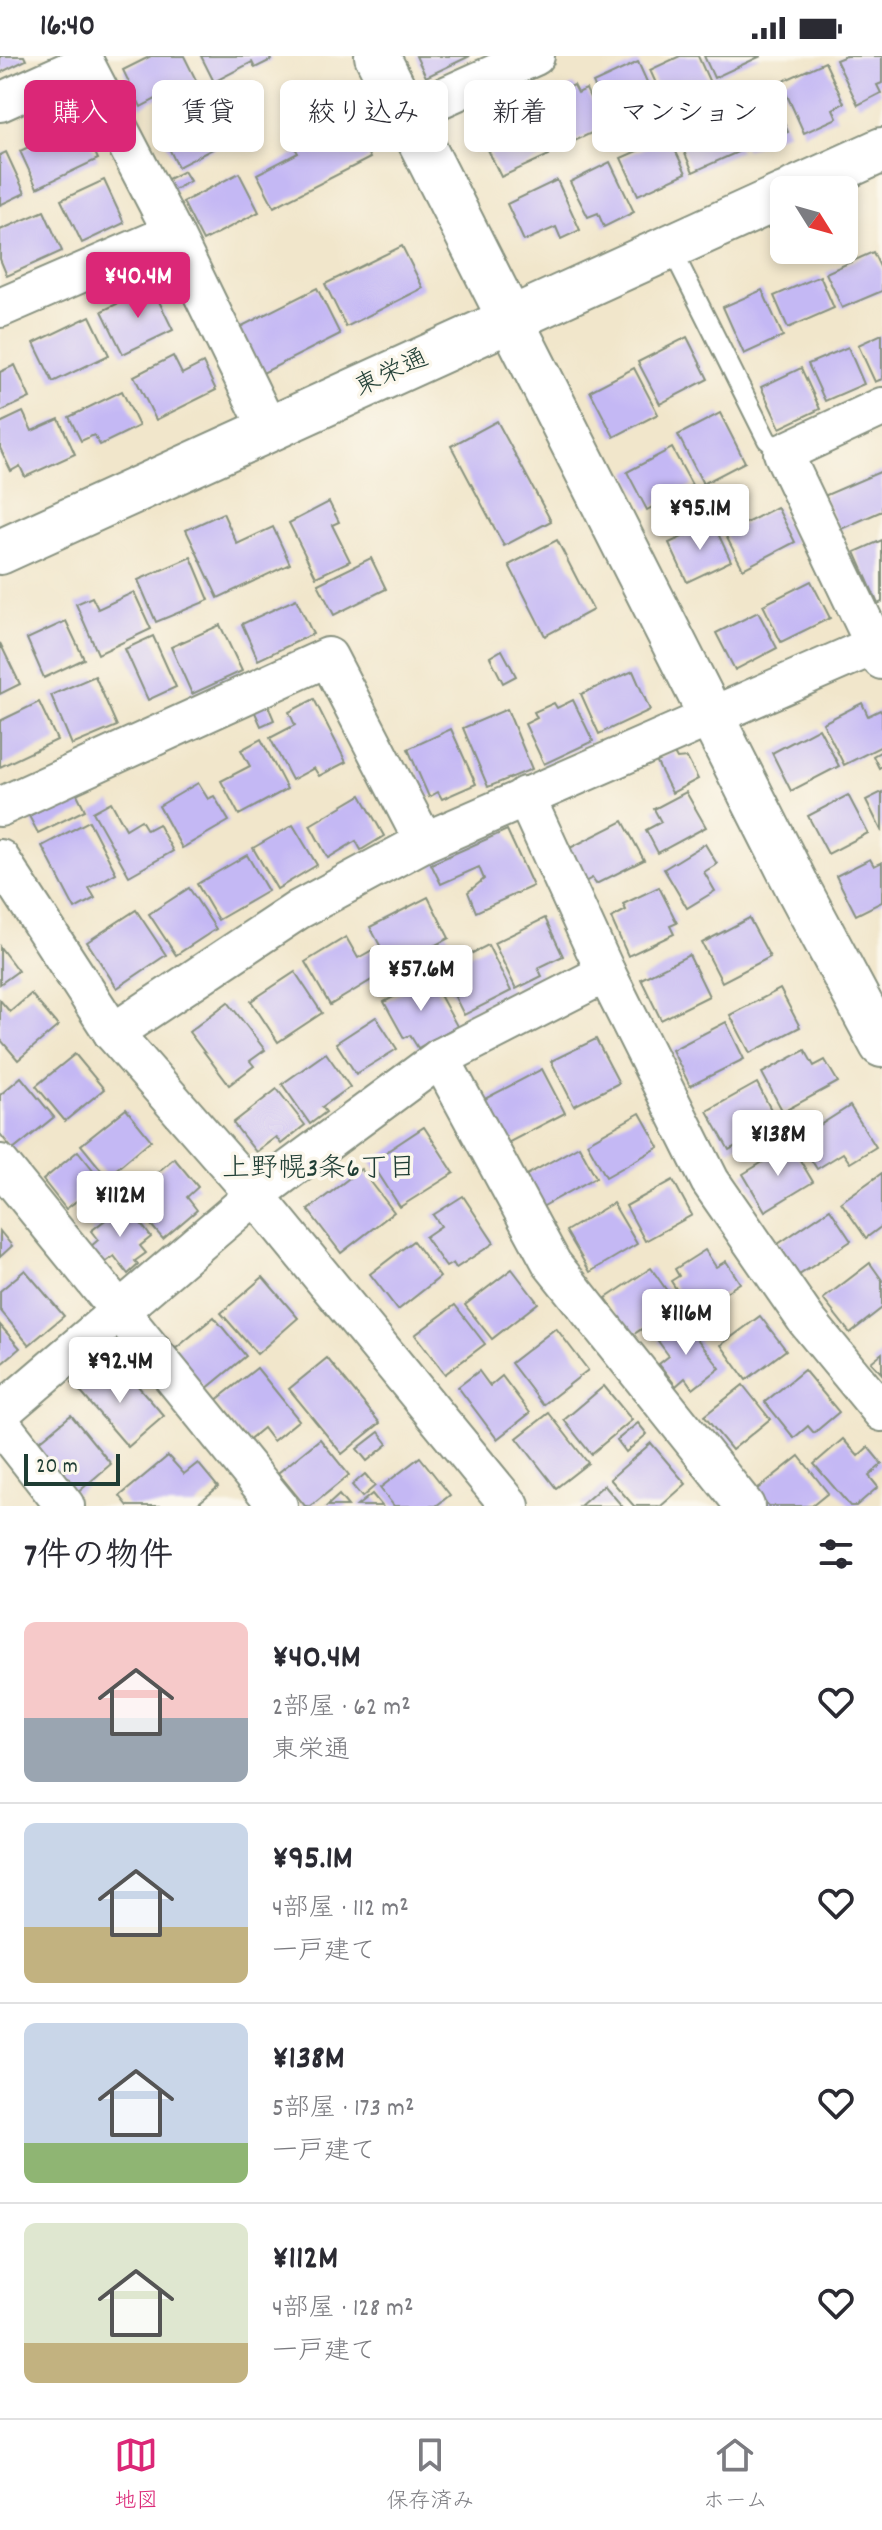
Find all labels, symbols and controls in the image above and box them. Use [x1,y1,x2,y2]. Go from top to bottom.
text: 16:40 [40,7,95,50]
chip: 購入 [24,80,136,152]
chip: 賃貸 [152,80,264,152]
chip: 絞り込み [280,80,448,152]
chip: 新着 [464,80,576,152]
chip: マンション [592,80,787,152]
north arrow [770,176,858,264]
map controls [770,176,858,264]
pin: ¥40.4M [73,252,203,320]
text: ¥40.4M [104,259,172,296]
street label: 東栄通 [349,341,435,407]
pin: ¥95.1M [635,484,765,552]
text: ¥95.1M [669,491,731,528]
pin: ¥57.6M [356,945,486,1013]
text: ¥57.6M [388,952,454,989]
pin: ¥138M [722,1110,834,1178]
text: ¥138M [750,1117,806,1154]
district label: 上野幌3条6丁目 [222,1151,416,1191]
pin: ¥112M [64,1171,176,1239]
text: ¥112M [95,1178,145,1215]
pin: ¥116M [630,1289,742,1357]
text: ¥116M [660,1296,712,1333]
pin: ¥92.4M [55,1337,185,1405]
text: ¥92.4M [87,1344,153,1381]
scale bar [24,1450,120,1486]
text: 20 m [36,1452,78,1483]
icon: filters [814,1532,858,1576]
text: 7件の物件 [24,1534,173,1583]
text: ¥40.4M [272,1635,361,1684]
icon: home [88,1654,184,1750]
icon: heart [814,1680,858,1724]
text: 2部屋 · 62 m² [272,1690,411,1727]
text: 東栄通 [272,1733,350,1770]
text: ¥95.1M [272,1836,353,1885]
icon: home [88,1855,184,1951]
icon: heart [814,1881,858,1925]
text: 4部屋 · 112 m² [272,1891,409,1928]
text: 一戸建て [272,1934,376,1971]
text: ¥138M [272,2036,345,2085]
icon: home [88,2055,184,2151]
icon: heart [814,2081,858,2125]
text: 5部屋 · 173 m² [272,2091,414,2128]
text: 一戸建て [272,2134,376,2171]
text: ¥112M [272,2236,338,2285]
icon: home [88,2255,184,2351]
icon: heart [814,2281,858,2325]
text: 4部屋 · 128 m² [272,2291,413,2328]
text: 一戸建て [272,2334,376,2371]
tab: 地図 [114,2433,158,2518]
tab: 保存済み [386,2433,474,2518]
tab: ホーム [703,2433,768,2518]

